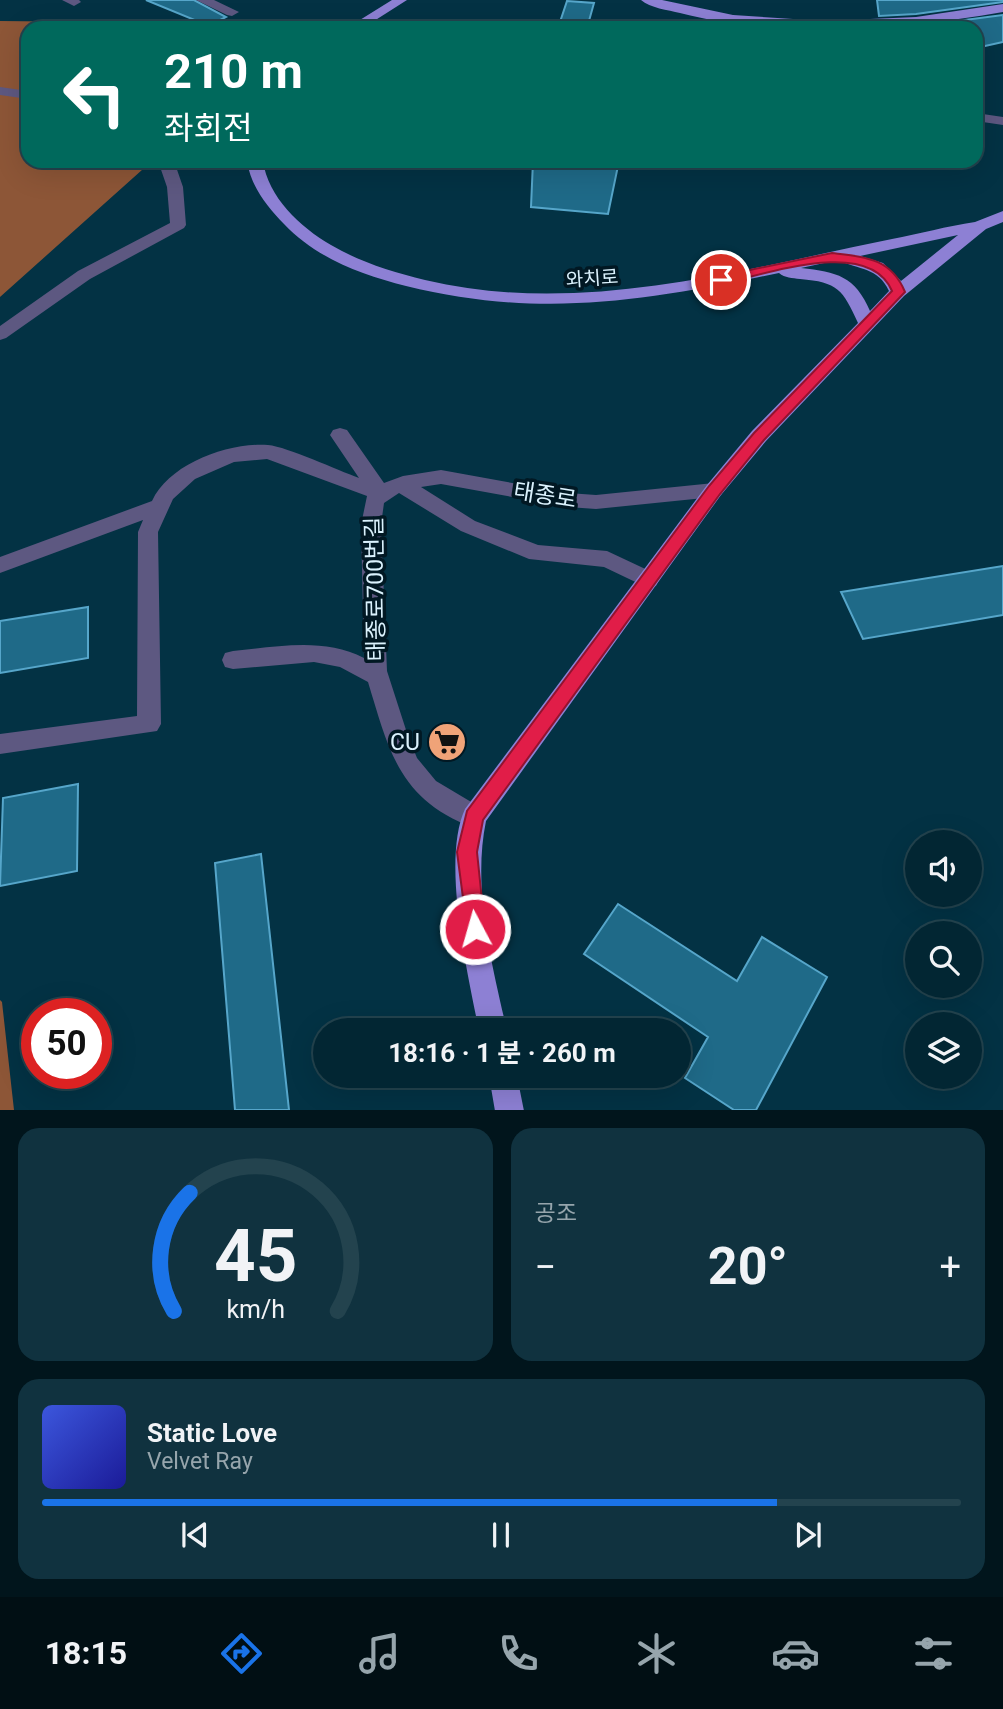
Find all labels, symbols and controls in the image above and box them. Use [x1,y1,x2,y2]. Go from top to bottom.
text: 210 m [164,43,303,100]
icon: left [49,49,140,140]
text: 좌회전 [164,109,252,147]
pin [691,250,751,310]
icon: arrive [702,261,740,299]
street label: 와치로 [565,265,619,292]
street label: 태종로 [511,477,578,514]
street label: 태종로700번길 [361,516,390,662]
supermarket icon: CU [426,721,468,763]
place label: CU [390,729,420,756]
map controls [905,830,982,1089]
button: sound [905,830,982,907]
position arrow [438,892,512,966]
button: search [905,921,982,998]
speed limit sign: 50 [21,998,112,1089]
button: layers [905,1012,982,1089]
text: 18:16 · 1 분 · 260 m [388,1038,616,1068]
text: 공조 [535,1200,577,1227]
text: 45 [213,1213,297,1299]
text: 20° [708,1236,788,1297]
text: − [535,1245,556,1289]
text: + [939,1245,961,1289]
text: km/h [226,1294,285,1323]
text: Static Love [147,1418,277,1448]
text: Velvet Ray [147,1448,253,1475]
icon: previous [176,1516,214,1554]
icon: pause [482,1516,520,1554]
icon: next [789,1516,827,1554]
icon: directions [217,1629,266,1678]
icon: music [355,1629,404,1678]
icon: phone [494,1629,543,1678]
icon: climate [632,1629,681,1678]
icon: car [771,1629,820,1678]
icon: filters [909,1629,958,1678]
text: 18:15 [45,1634,127,1672]

